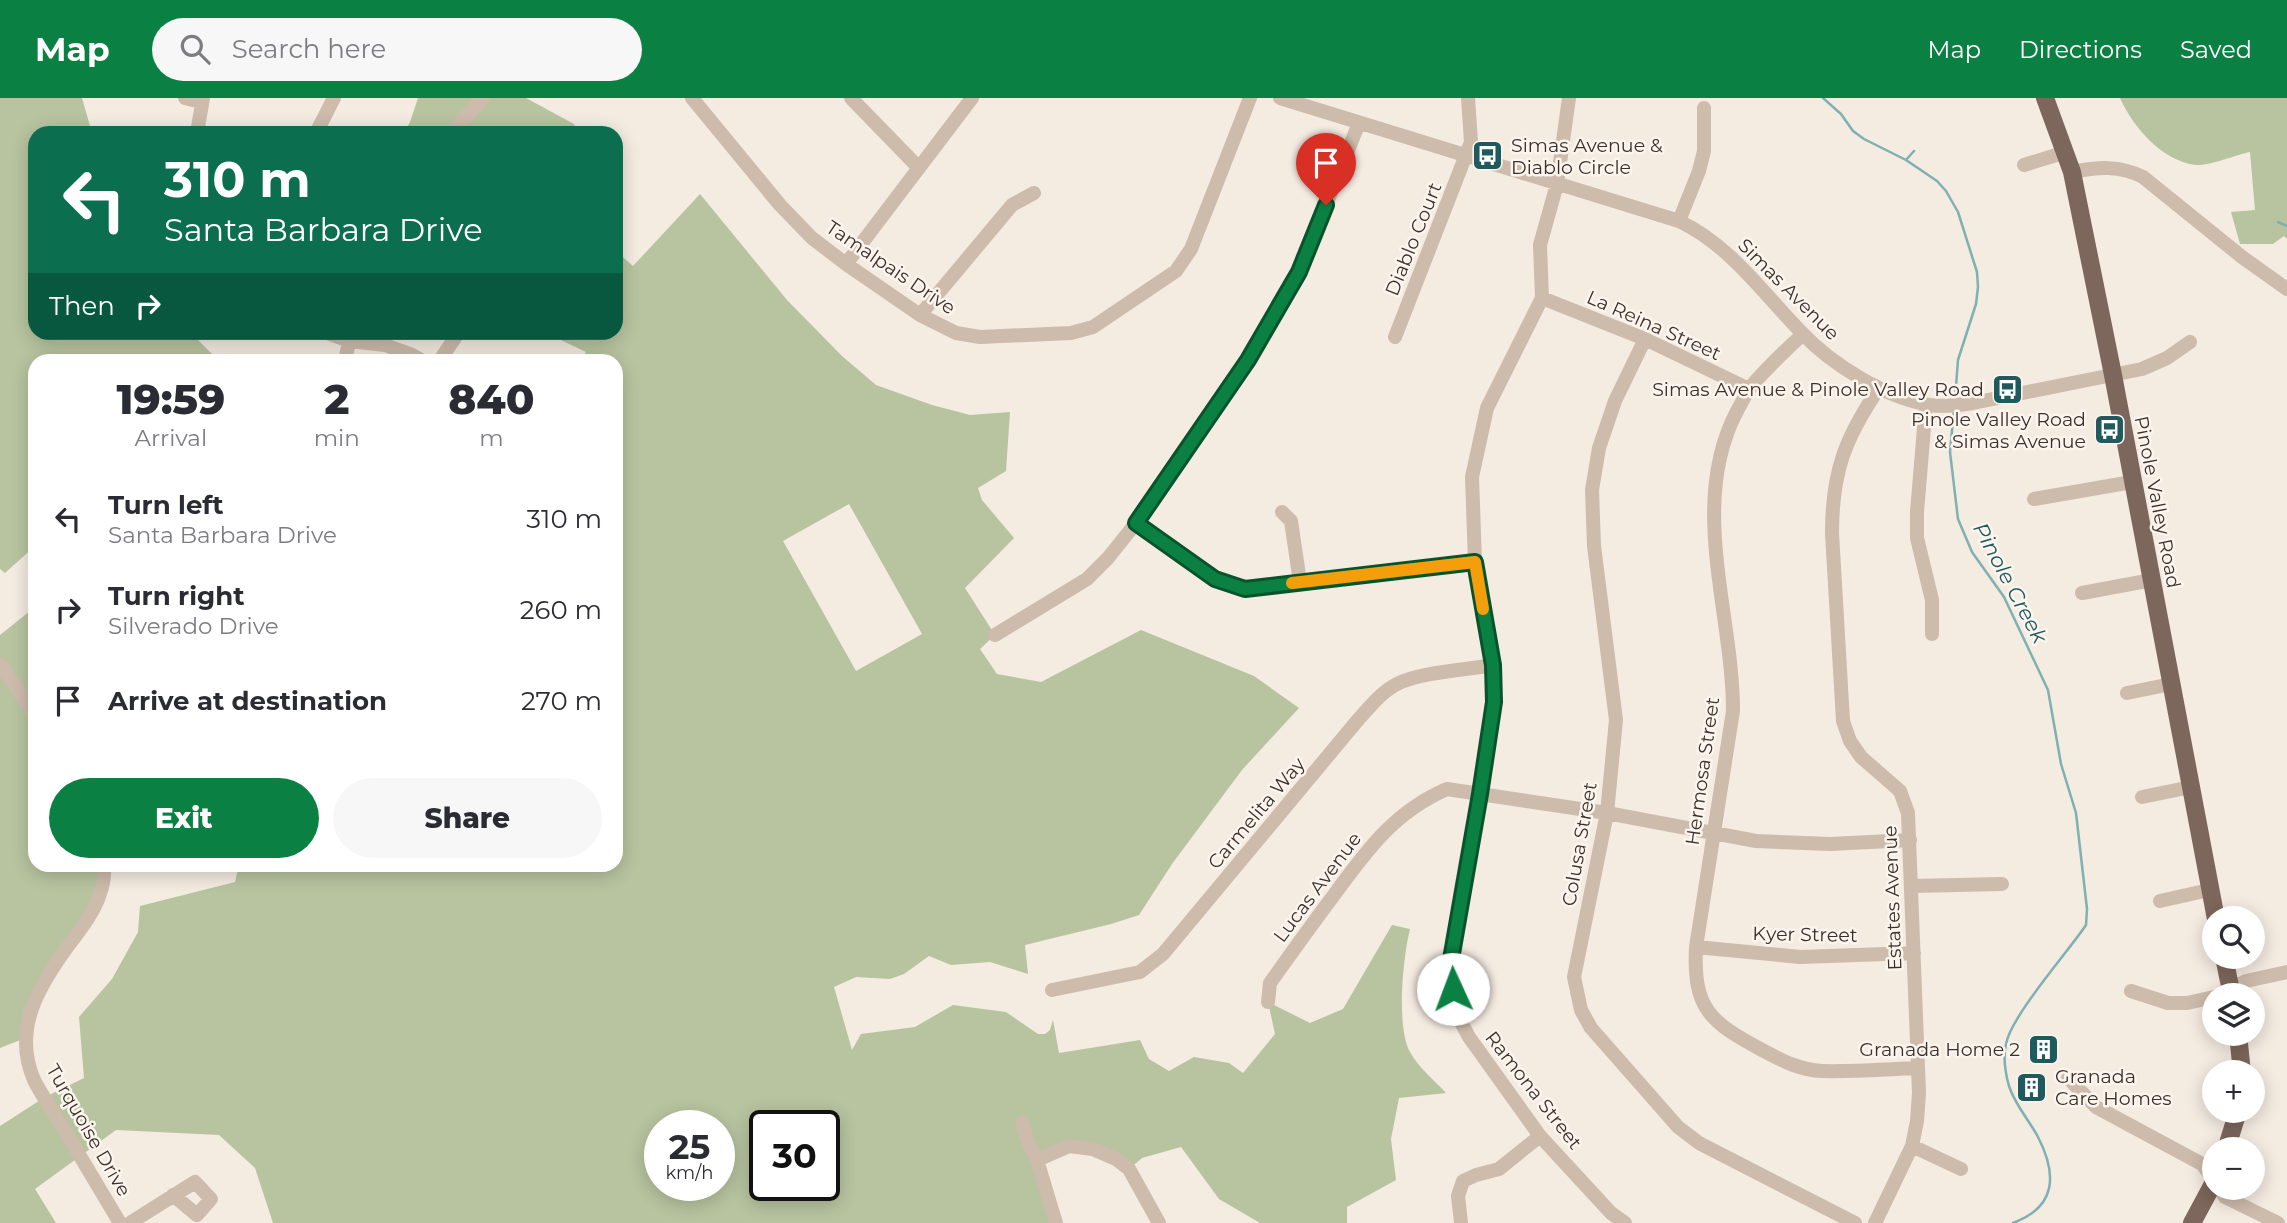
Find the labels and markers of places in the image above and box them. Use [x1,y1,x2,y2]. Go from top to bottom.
pin [1296,133,1356,205]
place label: Simas Avenue & Diablo Circle [1511,134,1663,179]
bus stop icon: Simas Avenue & Diablo Circle [1471,139,1505,173]
bus stop icon: Simas Avenue & Pinole Valley Road [1990,372,2024,406]
place label: Simas Avenue & Pinole Valley Road [1652,378,1984,401]
place label: Pinole Valley Road & Simas Avenue [1911,408,2086,453]
bus stop icon: Pinole Valley Road & Simas Avenue [2092,413,2126,447]
building icon: Granada Home 2 [2026,1032,2060,1066]
place label: Granada Home 2 [1859,1038,2020,1061]
place label: Granada Care Homes [2055,1065,2172,1110]
building icon: Granada Care Homes [2015,1070,2049,1104]

